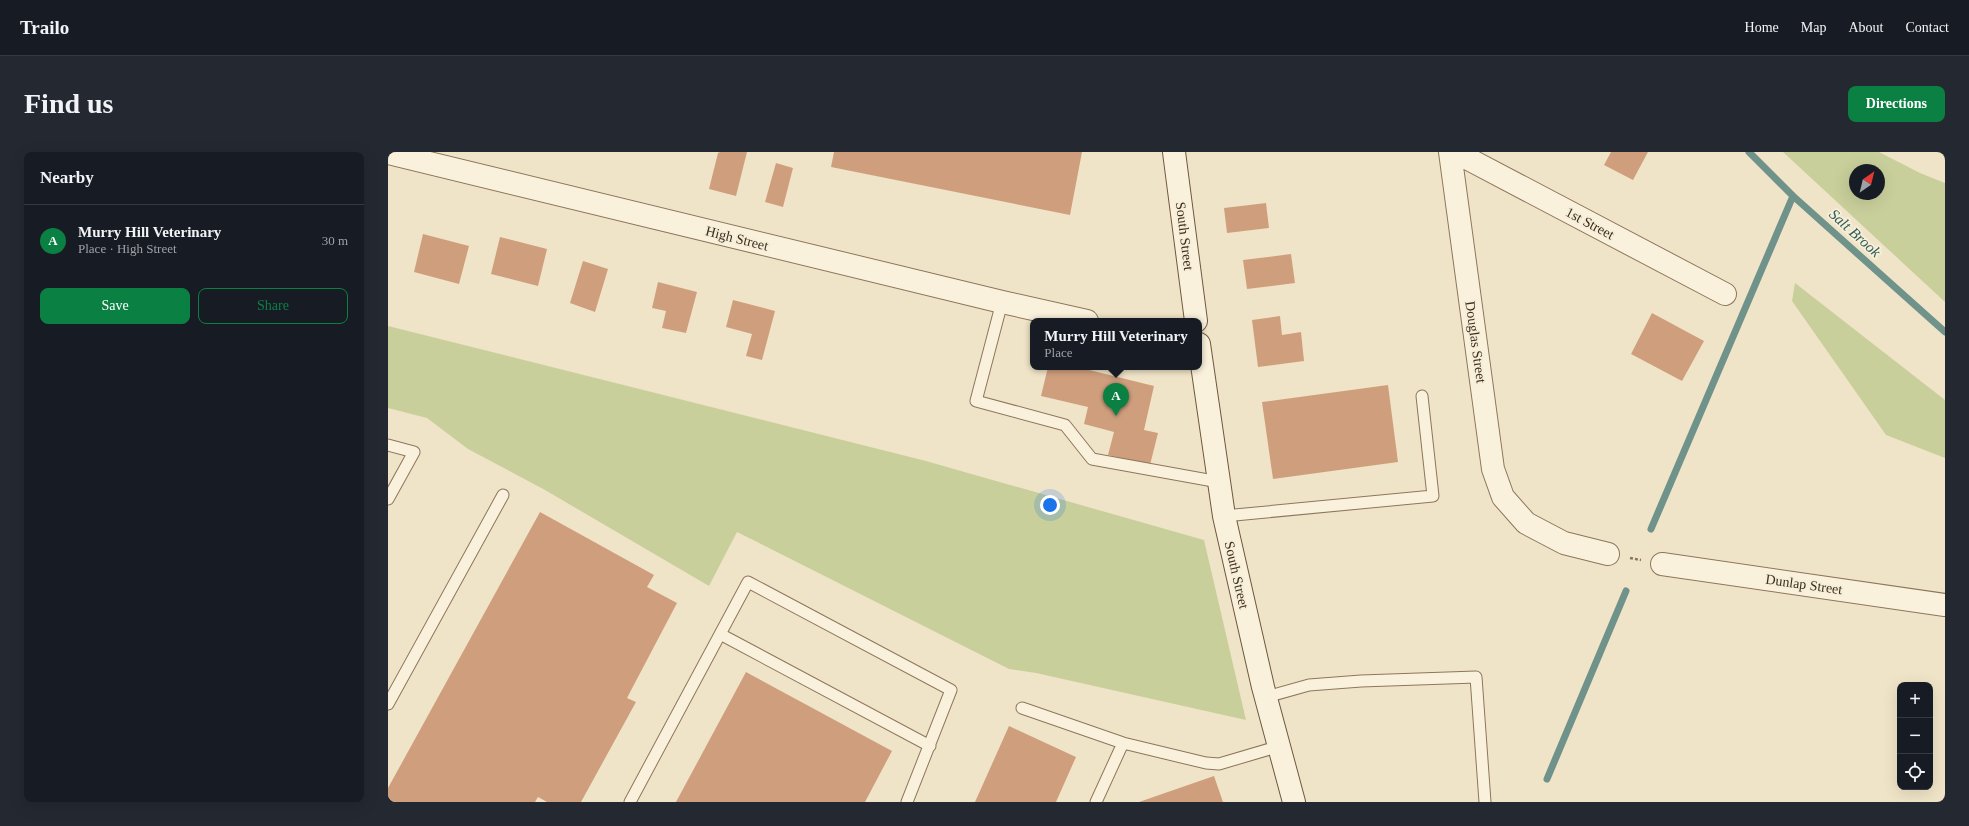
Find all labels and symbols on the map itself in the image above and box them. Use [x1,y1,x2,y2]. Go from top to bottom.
north arrow [1849,164,1885,200]
street label: South Street [1173,201,1196,271]
street label: 1st Street [1563,204,1617,242]
water label: Salt Brook [1826,206,1884,260]
street label: High Street [704,223,770,254]
street label: Douglas Street [1462,300,1489,384]
pin: A [1103,383,1129,416]
your location [1040,495,1060,515]
street label: South Street [1221,540,1252,610]
street label: Dunlap Street [1765,572,1843,597]

